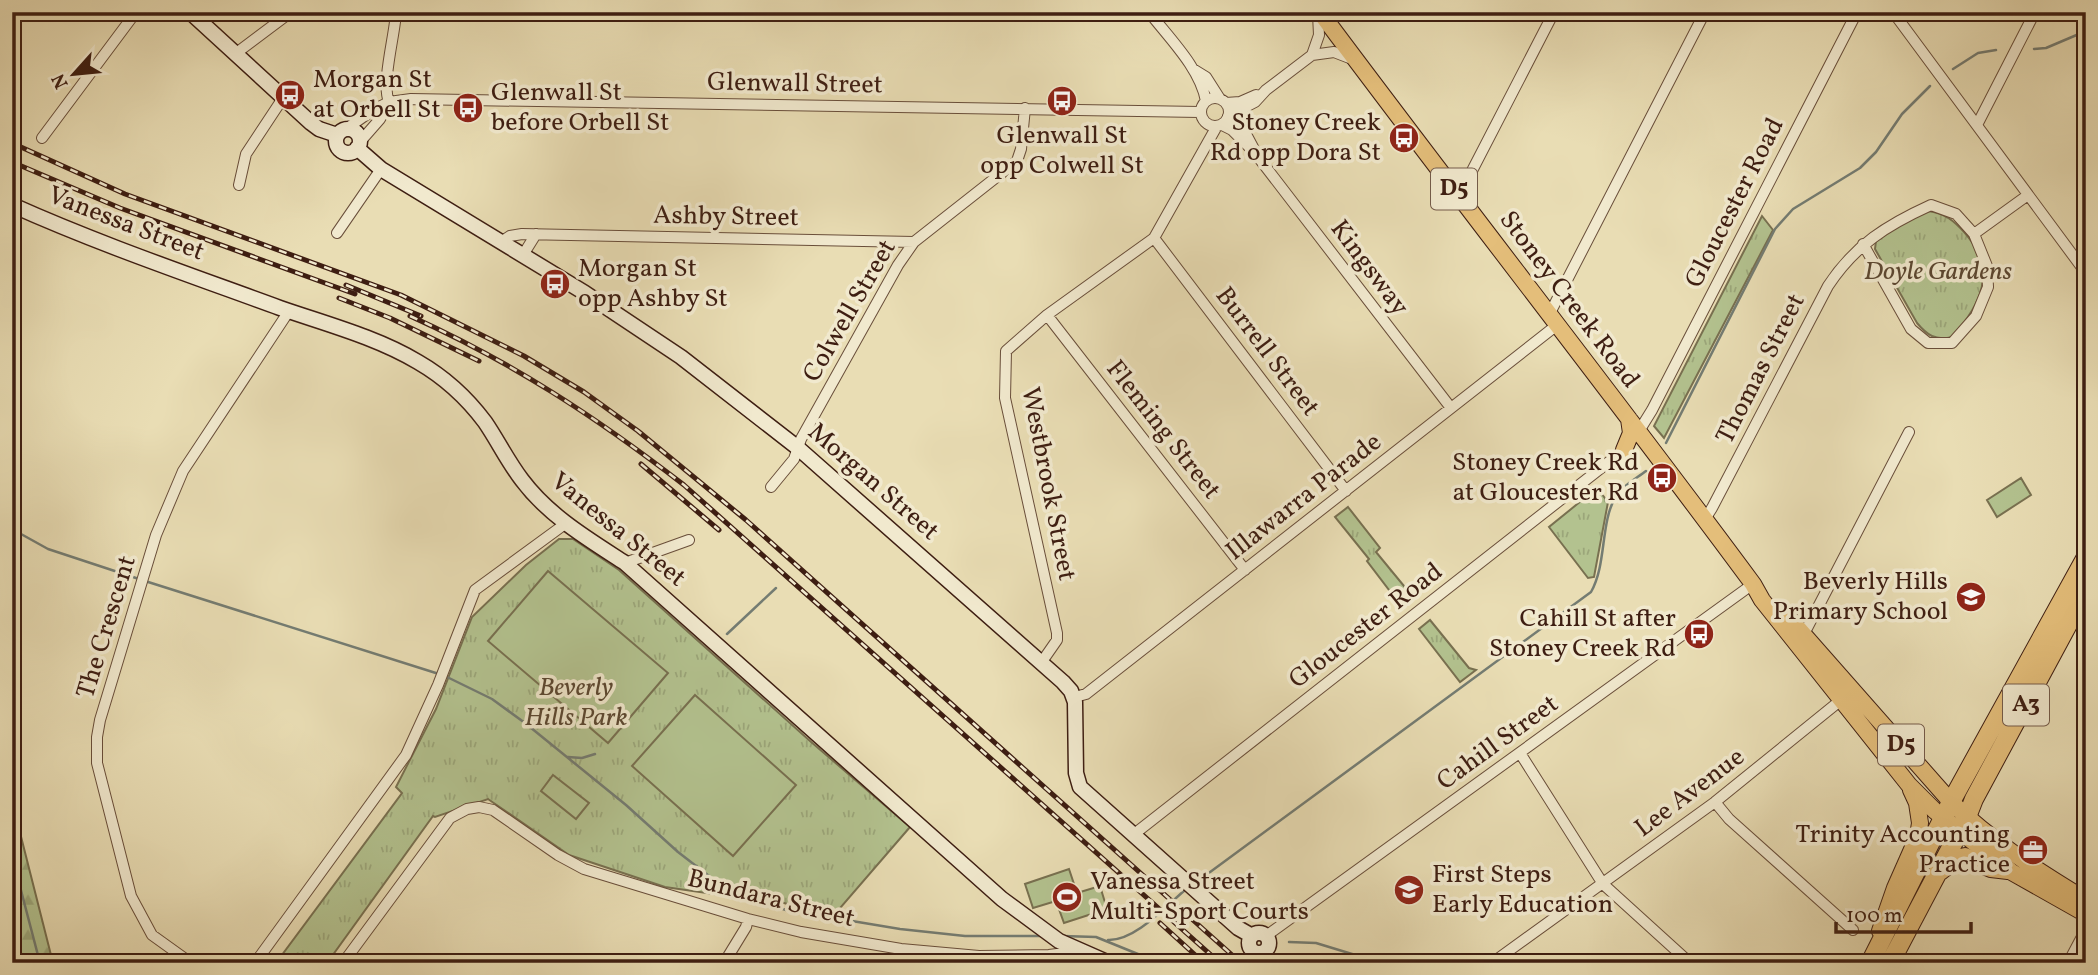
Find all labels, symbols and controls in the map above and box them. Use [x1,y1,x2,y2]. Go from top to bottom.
north arrow [38,38,108,108]
place label: Morgan St at Orbell St [313,62,441,128]
street label: Glenwall Street [707,64,883,104]
text: N [46,69,75,93]
place label: Glenwall St before Orbell St [491,75,669,141]
bus stop icon: Morgan St at Orbell St [273,78,307,112]
bus stop icon: Glenwall St opp Colwell St [1045,84,1079,118]
bus stop icon: Glenwall St before Orbell St [451,91,485,125]
place label: Stoney Creek Rd opp Dora St [1210,105,1381,171]
street label: Gloucester Road [1677,112,1793,294]
place label: Glenwall St opp Colwell St [980,118,1144,184]
bus stop icon: Stoney Creek Rd opp Dora St [1387,121,1421,155]
road number: D5 [1431,168,1477,210]
street label: Vanessa Street [43,178,209,270]
street label: Ashby Street [653,198,799,236]
street label: Stoney Creek Road [1490,204,1648,396]
street label: Kingsway [1321,213,1417,323]
street label: Colwell Street [795,233,905,389]
place label: Morgan St opp Ashby St [578,251,728,317]
park label: Doyle Gardens [1864,254,2012,290]
bus stop icon: Morgan St opp Ashby St [538,267,572,301]
street label: Burrell Street [1206,280,1328,424]
street label: Thomas Street [1708,288,1814,450]
street label: Fleming Street [1097,353,1229,507]
street label: Westbrook Street [1012,384,1084,584]
street label: Morgan Street [799,415,947,549]
street label: Illawarra Parade [1219,425,1389,569]
place label: Stoney Creek Rd at Gloucester Rd [1452,445,1639,511]
bus stop icon: Stoney Creek Rd at Gloucester Rd [1645,461,1679,495]
street label: Vanessa Street [543,464,693,596]
street label: The Crescent [68,551,146,703]
street label: Gloucester Road [1281,554,1451,698]
place label: Beverly Hills Primary School [1773,564,1948,630]
school or university icon: Beverly Hills Primary School [1954,580,1988,614]
place label: Cahill St after Stoney Creek Rd [1489,601,1676,667]
bus stop icon: Cahill St after Stoney Creek Rd [1682,617,1716,651]
park label: Beverly Hills Park [524,670,628,736]
road number: A3 [2003,684,2049,726]
street label: Cahill Street [1430,687,1566,799]
road number: D5 [1878,724,1924,766]
street label: Lee Avenue [1627,740,1753,846]
place label: Trinity Accounting Practice [1795,817,2010,883]
office icon: Trinity Accounting Practice [2016,833,2050,867]
place label: First Steps Early Education [1432,857,1613,923]
street label: Bundara Street [684,861,858,937]
place label: Vanessa Street Multi-Sport Courts [1090,864,1309,930]
school or university icon: First Steps Early Education [1392,873,1426,907]
sports icon: Vanessa Street Multi-Sport Courts [1050,880,1084,914]
scale bar [1836,891,1970,935]
text: 100 m [1846,902,1903,931]

